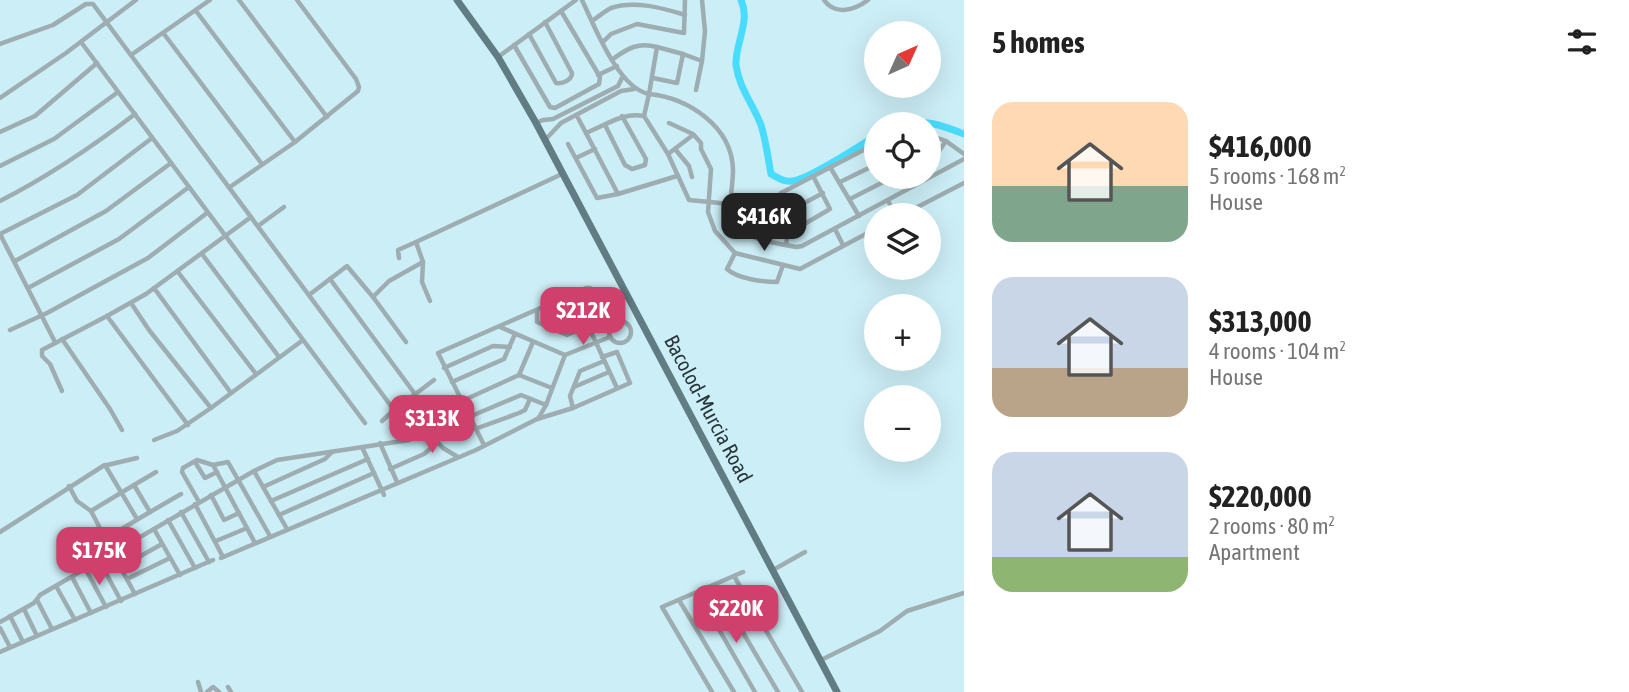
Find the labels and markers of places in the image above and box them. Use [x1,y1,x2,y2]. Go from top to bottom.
pin: $416K [715,194,813,253]
pin: $212K [534,288,632,347]
pin: $313K [383,396,481,455]
pin: $175K [50,528,148,587]
pin: $220K [687,586,785,645]

